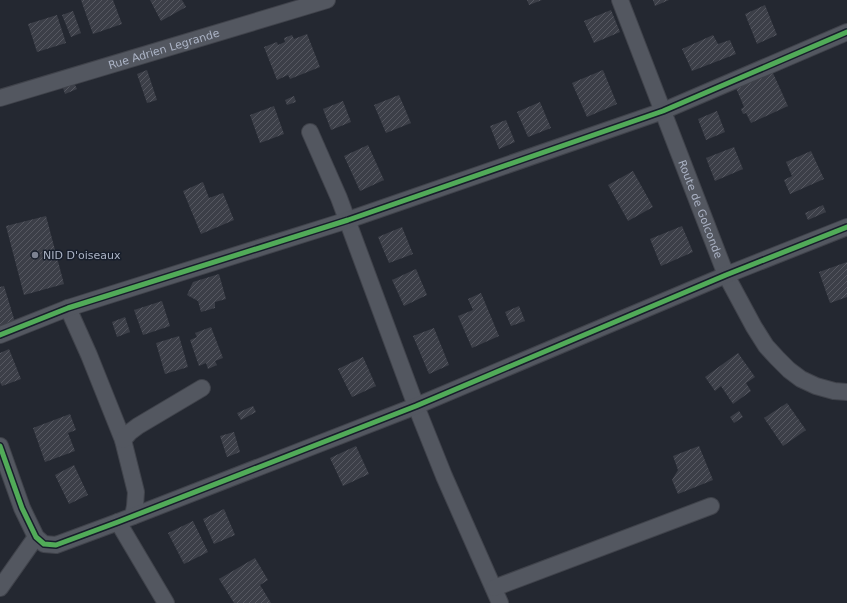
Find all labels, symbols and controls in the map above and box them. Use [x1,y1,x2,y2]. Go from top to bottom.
street label: Rue Adrien Legrande [107,27,221,72]
street label: Route de Golconde [675,158,725,261]
place label: NID D'oiseaux [43,249,121,262]
marker: NID D'oiseaux [30,250,40,260]

